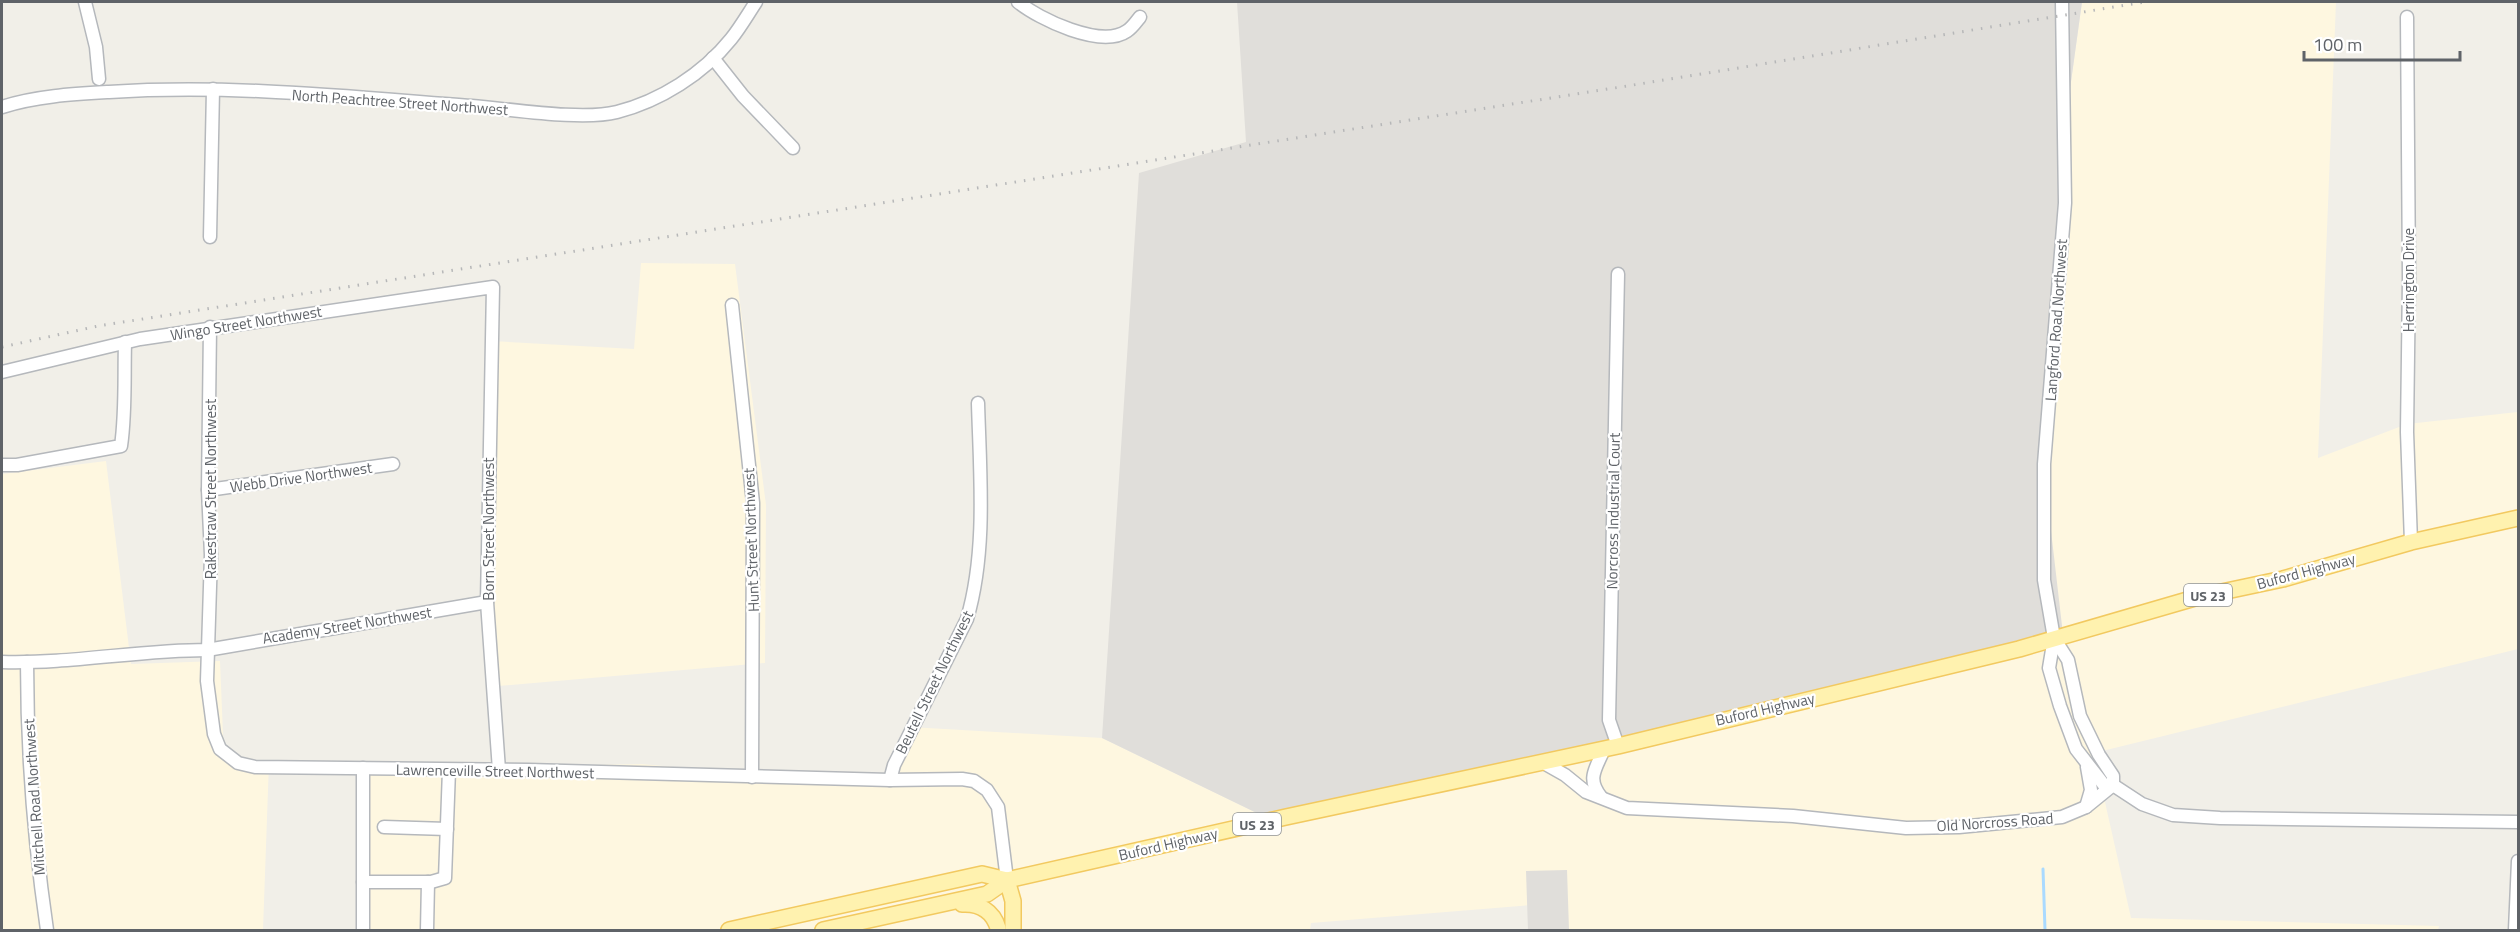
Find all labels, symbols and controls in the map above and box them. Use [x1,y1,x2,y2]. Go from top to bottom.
scale bar [2304,24,2460,62]
text: 100 m [2313,31,2362,58]
street label: North Peachtree Street Northwest [291,83,510,121]
street label: Herrington Drive [2397,228,2420,332]
street label: Langford Road Northwest [2039,237,2073,402]
street label: Wingo Street Northwest [169,300,324,346]
street label: Rakestraw Street Northwest [199,398,222,579]
street label: Norcross Industrial Court [1600,432,1626,590]
street label: Webb Drive Northwest [228,456,374,498]
street label: Born Street Northwest [477,457,500,601]
street label: Hunt Street Northwest [737,467,765,612]
street label: Buford Highway [2254,547,2358,595]
road number: US 23 [2184,584,2232,606]
street label: Academy Street Northwest [261,600,434,650]
street label: Beutell Street Northwest [889,606,979,758]
street label: Buford Highway [1713,686,1817,732]
street label: Mitchell Road Northwest [17,717,51,876]
street label: Lawrenceville Street Northwest [396,758,595,784]
street label: Old Norcross Road [1936,806,2054,838]
road number: US 23 [1233,813,1281,835]
street label: Buford Highway [1116,821,1220,867]

